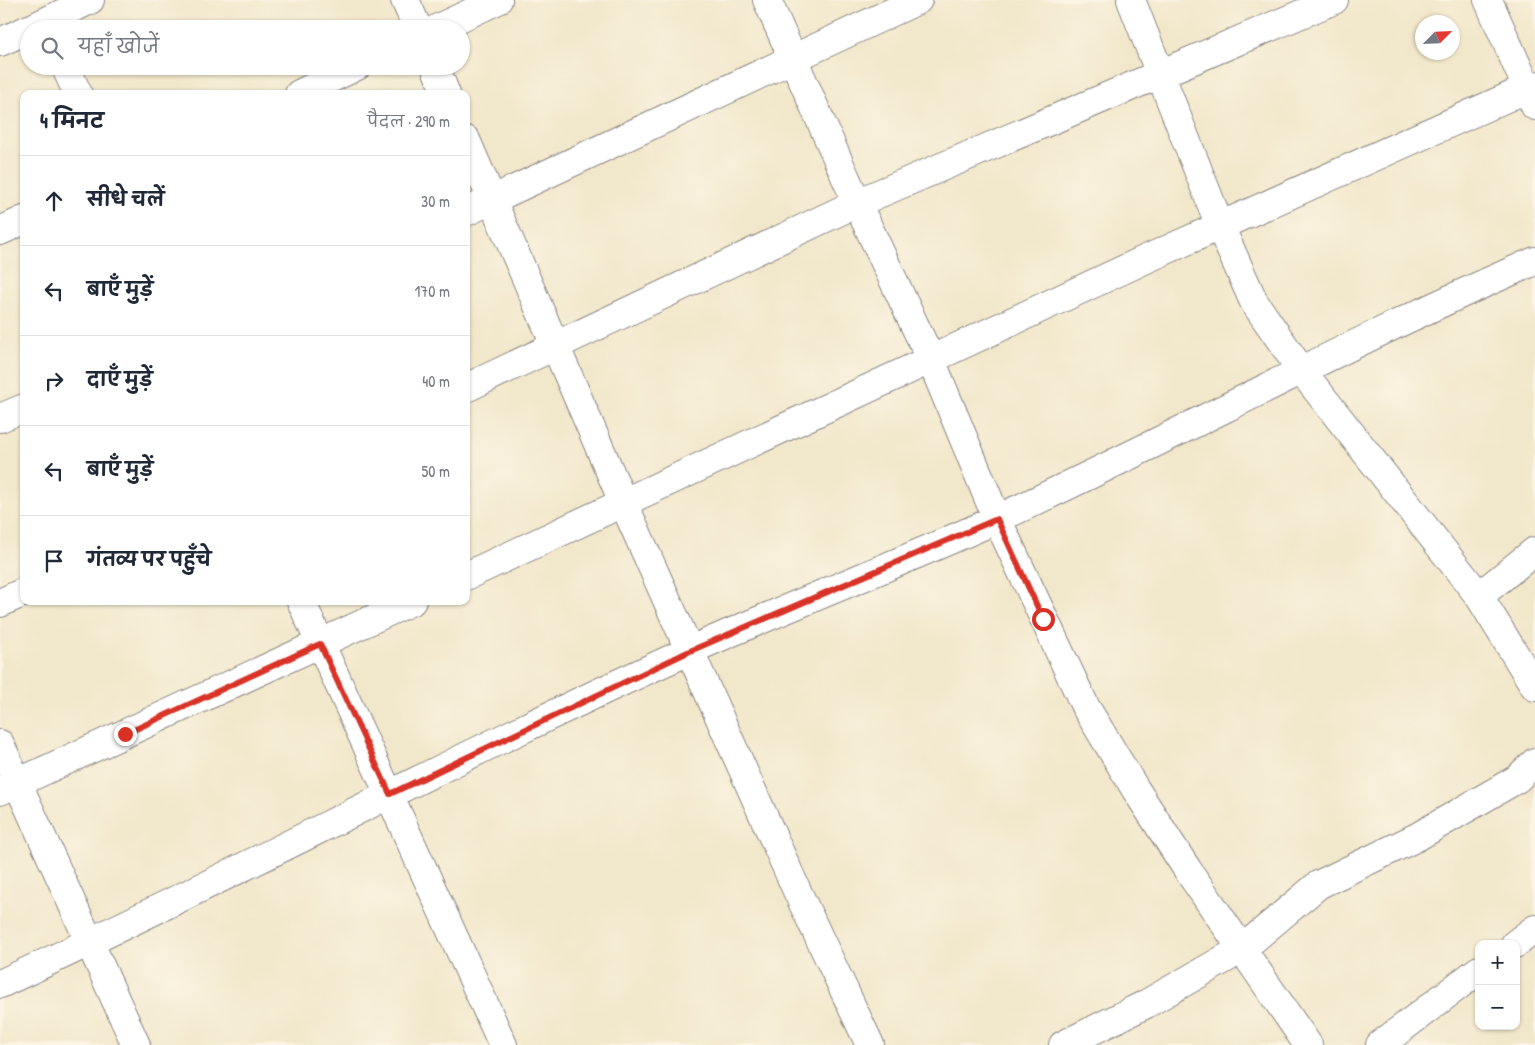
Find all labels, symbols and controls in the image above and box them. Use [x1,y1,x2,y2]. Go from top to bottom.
north arrow [1415,15,1460,60]
search box [20,20,470,75]
text: यहाँ खोजें [78,33,159,59]
icon: search [38,34,66,62]
text: 4 मिनट [40,106,104,135]
text: पैदल · 290 m [367,110,450,132]
text: सीधे चलें [87,186,164,212]
icon: ahead [40,187,68,215]
text: 30 m [421,190,450,212]
text: बाएँ मुड़ें [87,276,153,302]
icon: left [40,277,68,305]
text: 170 m [415,280,450,302]
text: दाएँ मुड़ें [87,366,153,392]
icon: right [40,367,68,395]
text: 40 m [422,370,450,392]
text: बाएँ मुड़ें [87,456,153,482]
icon: left [40,457,68,485]
text: 50 m [422,460,450,482]
text: गंतव्य पर पहुँचे [87,546,211,572]
icon: arrive [40,547,68,575]
route start [1032,608,1055,631]
route end [114,723,137,746]
map controls [1475,940,1520,1030]
button: + [1475,940,1520,985]
button: − [1475,985,1520,1030]

